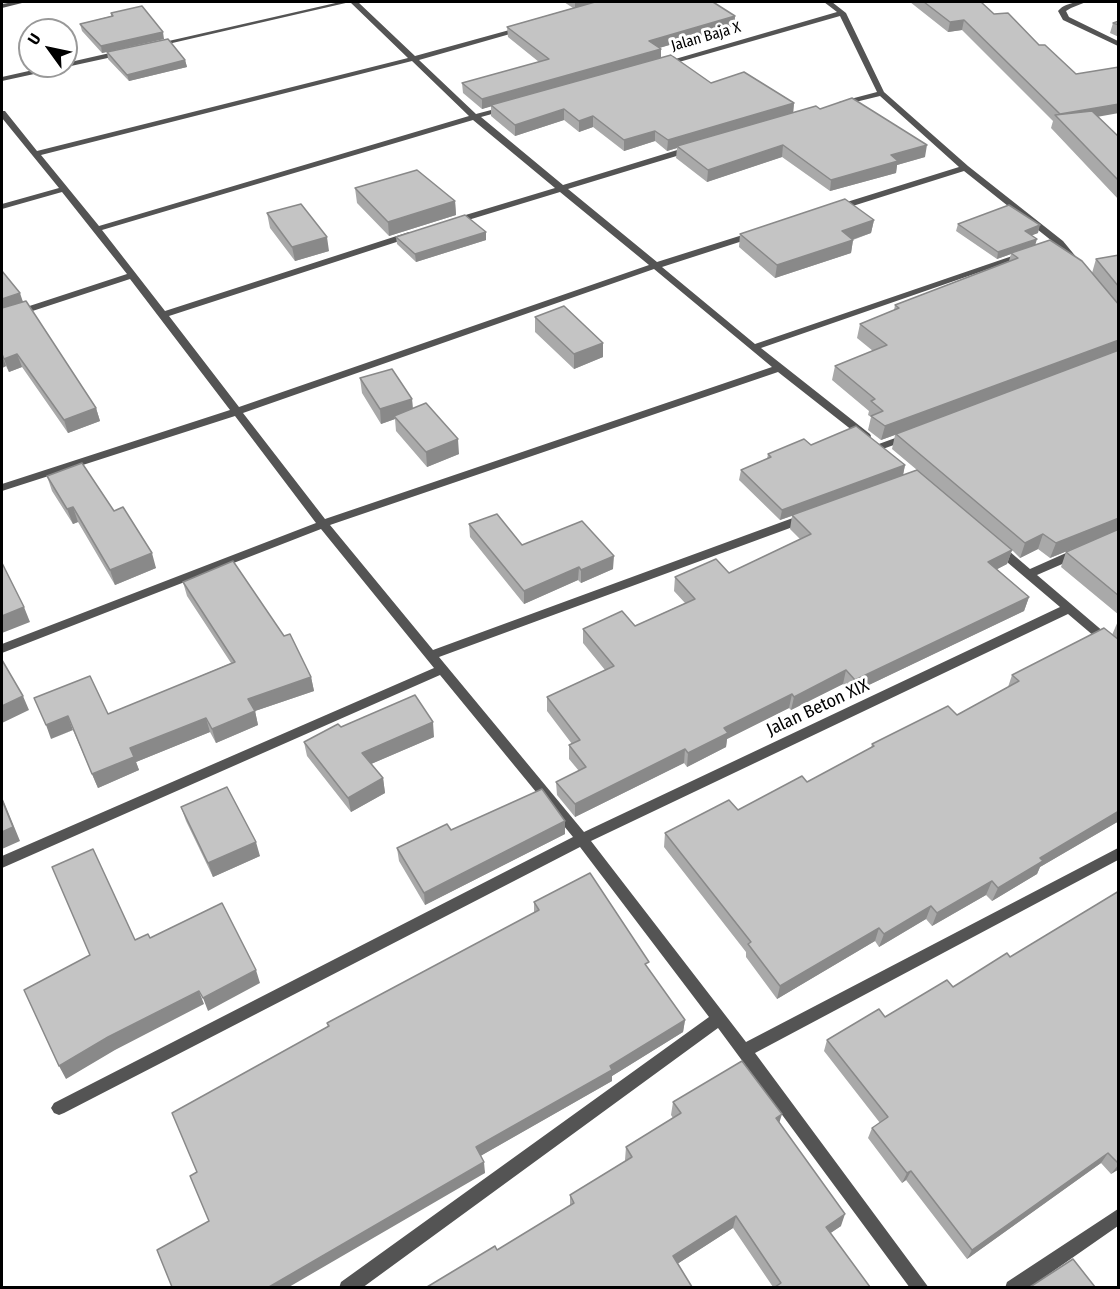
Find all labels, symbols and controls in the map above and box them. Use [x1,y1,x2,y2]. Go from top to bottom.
north arrow [18,18,78,78]
street label: Jalan Baja X [669,19,743,55]
text: U [24,30,45,48]
street label: Jalan Beton XIX [763,675,873,741]

